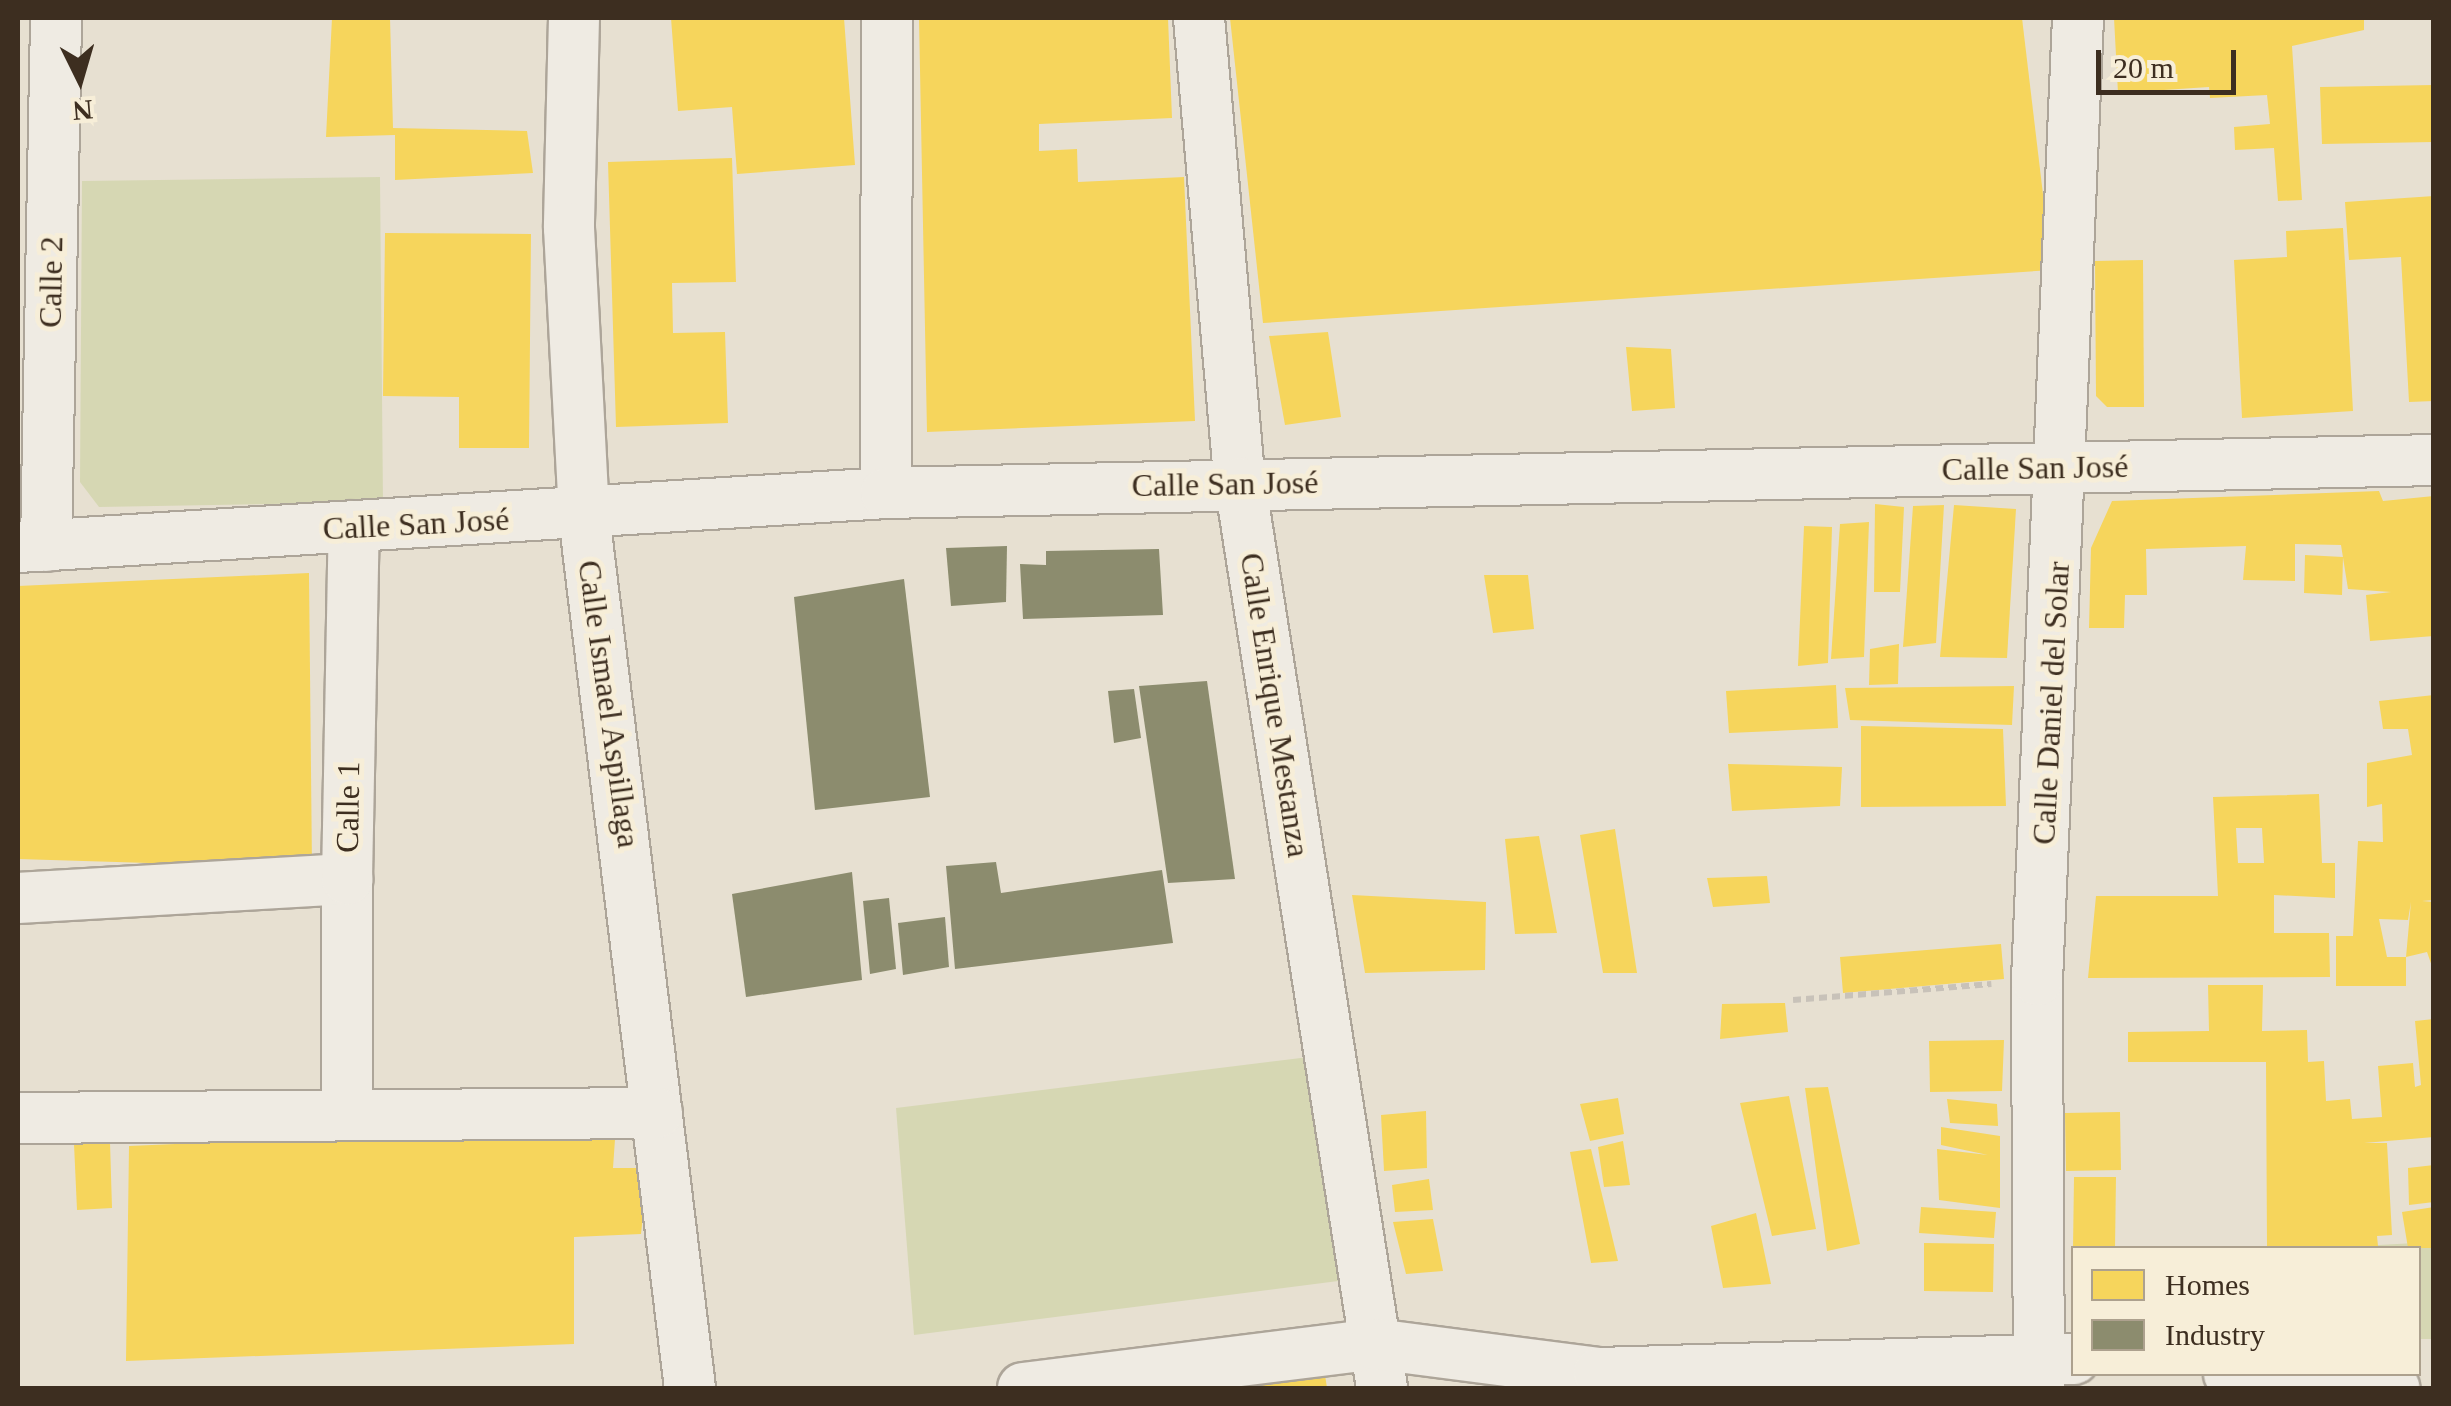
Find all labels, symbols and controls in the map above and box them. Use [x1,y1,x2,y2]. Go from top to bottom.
north arrow [30,30,130,130]
scale bar [2101,30,2241,92]
text: 20 m [2113,51,2174,84]
text: N [71,94,94,127]
street label: Calle 2 [31,236,71,328]
street label: Calle San José [1941,447,2129,489]
street label: Calle San José [1131,463,1319,505]
street label: Calle San José [322,500,510,548]
street label: Calle Enrique Mestanza [1232,550,1318,860]
street label: Calle Ismael Aspillaga [570,557,648,851]
street label: Calle Daniel del Solar [2024,560,2078,846]
street label: Calle 1 [328,761,368,853]
legend [2071,1246,2421,1376]
text: Homes [2165,1268,2250,1301]
text: Industry [2165,1318,2265,1351]

